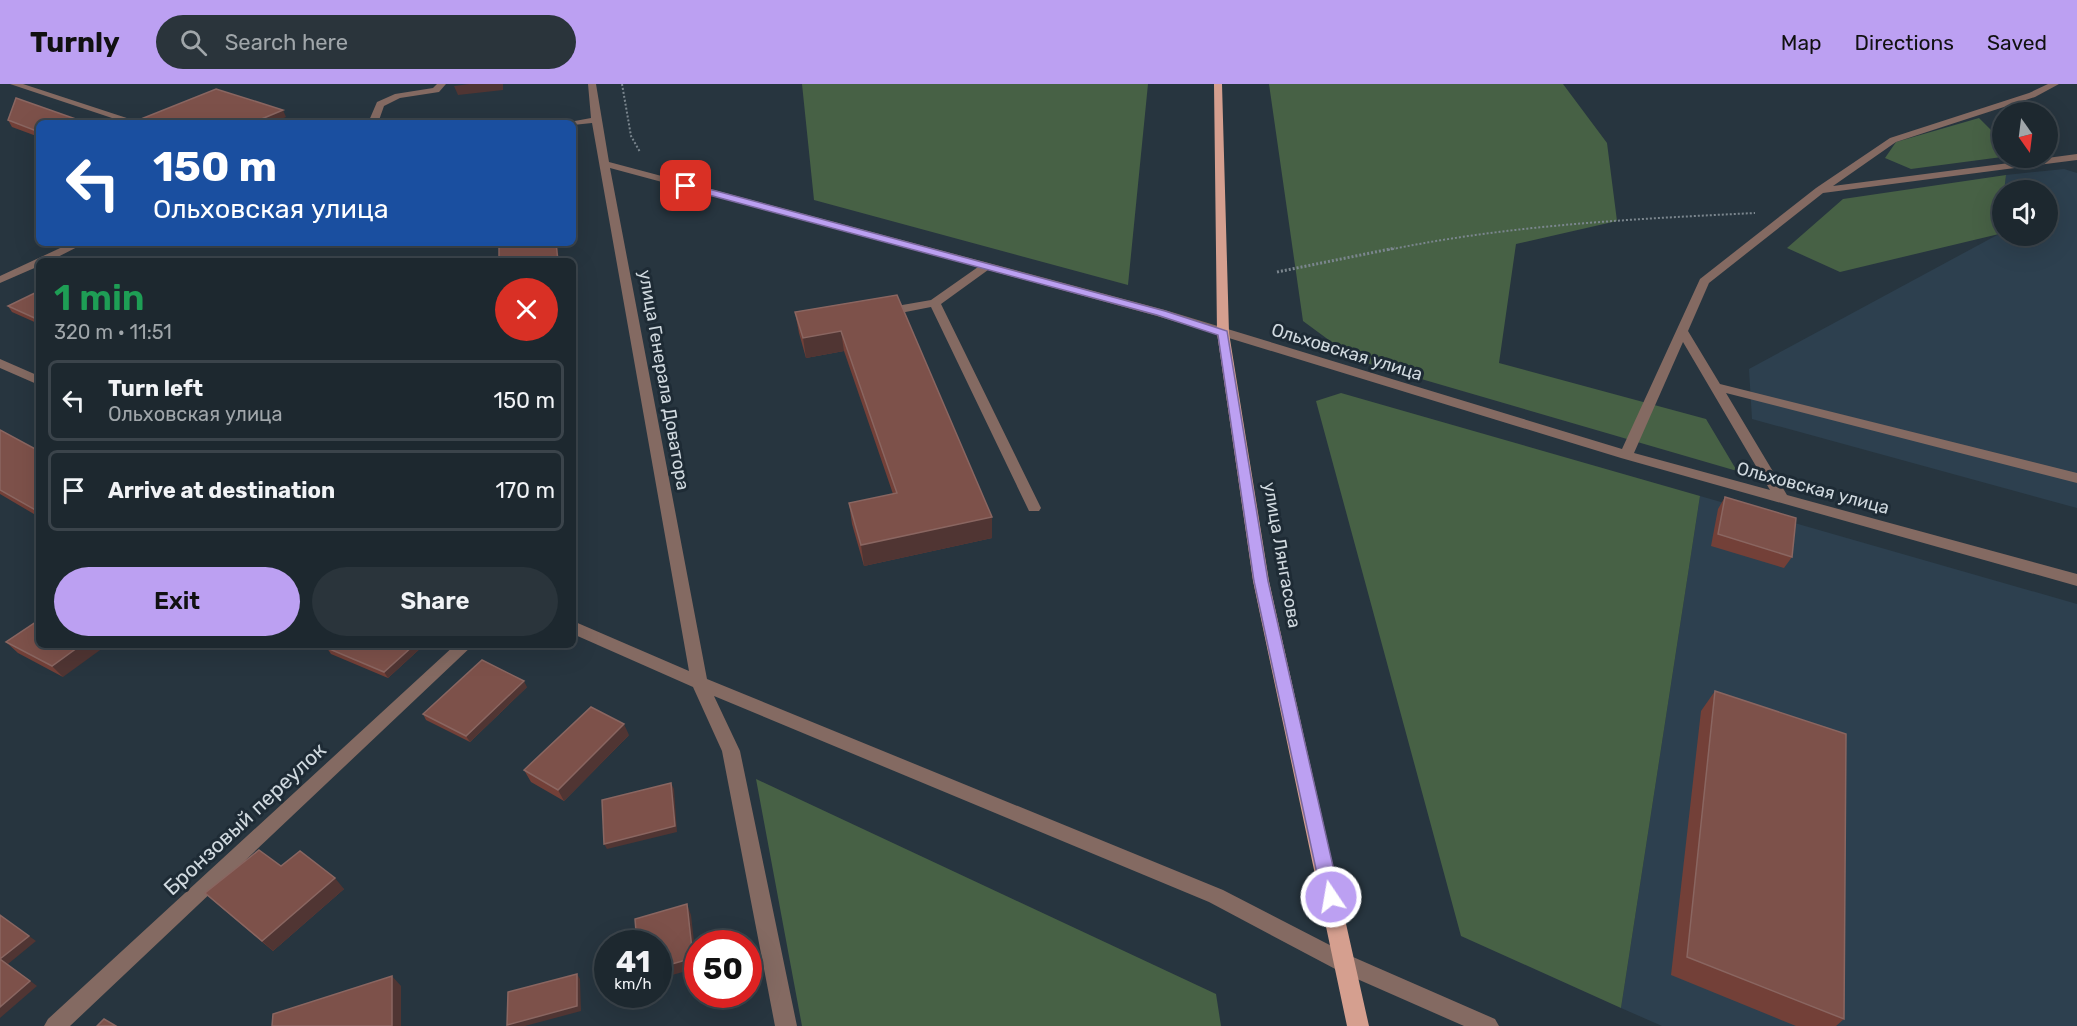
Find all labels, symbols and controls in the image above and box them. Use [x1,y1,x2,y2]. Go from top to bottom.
search box [156,15,576,69]
text: Turnly [30,26,120,59]
icon: search [177,26,210,59]
text: Search here [225,29,348,56]
text: Map [1781,30,1822,55]
text: Directions [1855,30,1954,55]
text: Saved [1987,30,2047,55]
north arrow [1992,102,2058,168]
map controls [1992,102,2058,246]
text: 150 m [153,142,277,192]
icon: left [54,144,132,222]
pin [660,160,711,211]
icon: arrive [669,169,702,202]
button: sound [1992,180,2058,246]
text: Ольховская улица [153,193,389,225]
street label: улица Генерала Доватора [634,268,694,492]
text: 1 min [54,276,145,319]
button: close [495,278,558,341]
street label: Ольховская улица [1269,319,1425,385]
text: 320 m · 11:51 [54,320,172,344]
text: Turn left [108,375,203,402]
icon: left [57,384,90,417]
text: 150 m [494,387,555,414]
text: Ольховская улица [108,402,282,426]
street label: Ольховская улица [1734,457,1892,519]
icon: arrive [57,474,90,507]
text: Arrive at destination [108,477,335,504]
text: 170 m [495,477,555,504]
street label: улица Лянгасова [1258,480,1306,630]
button: Exit [54,567,300,636]
button: Share [312,567,558,636]
street label: Бронзовый переулок [158,737,331,900]
position arrow [1299,865,1363,929]
speed limit sign: 50 [684,930,762,1008]
text: 41 [616,944,650,980]
text: km/h [614,975,652,993]

